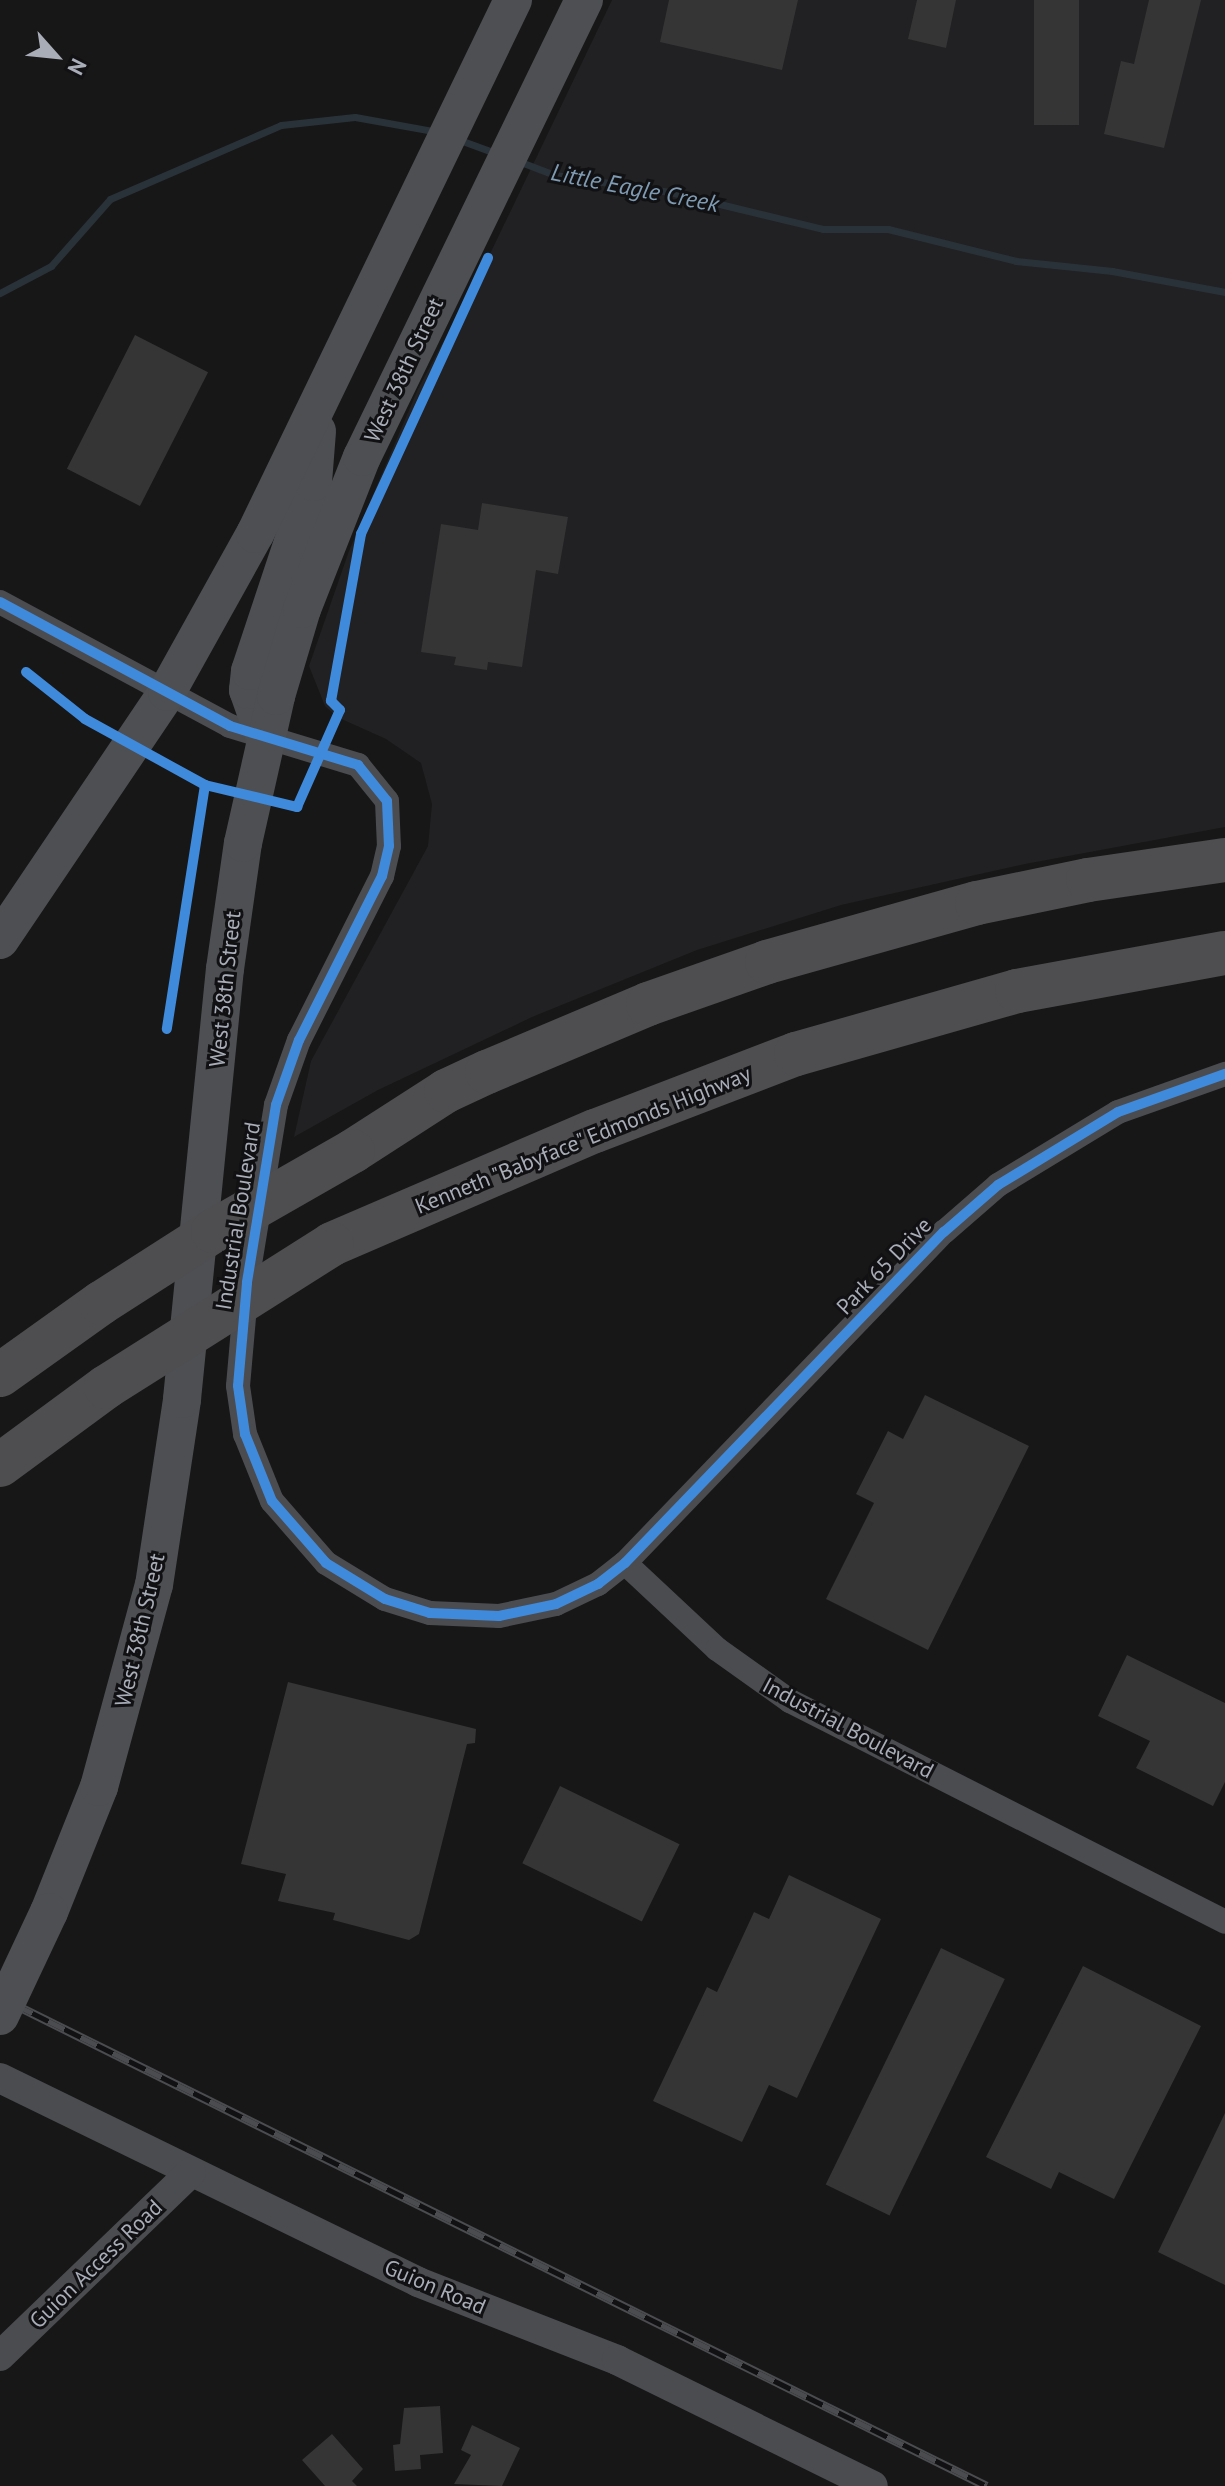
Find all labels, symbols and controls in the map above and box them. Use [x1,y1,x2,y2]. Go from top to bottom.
north arrow [16,16,96,96]
text: N [62,54,93,80]
water label: Little Eagle Creek [549,158,721,218]
street label: West 38th Street [359,293,449,447]
street label: West 38th Street [204,910,246,1068]
street label: Kenneth "Babyface" Edmonds Highway [410,1060,756,1220]
street label: Industrial Boulevard [210,1120,266,1312]
street label: Park 65 Drive [831,1212,937,1320]
street label: West 38th Street [110,1551,170,1709]
street label: Industrial Boulevard [758,1672,938,1784]
street label: Guion Access Road [24,2194,168,2334]
street label: Guion Road [380,2254,490,2320]

